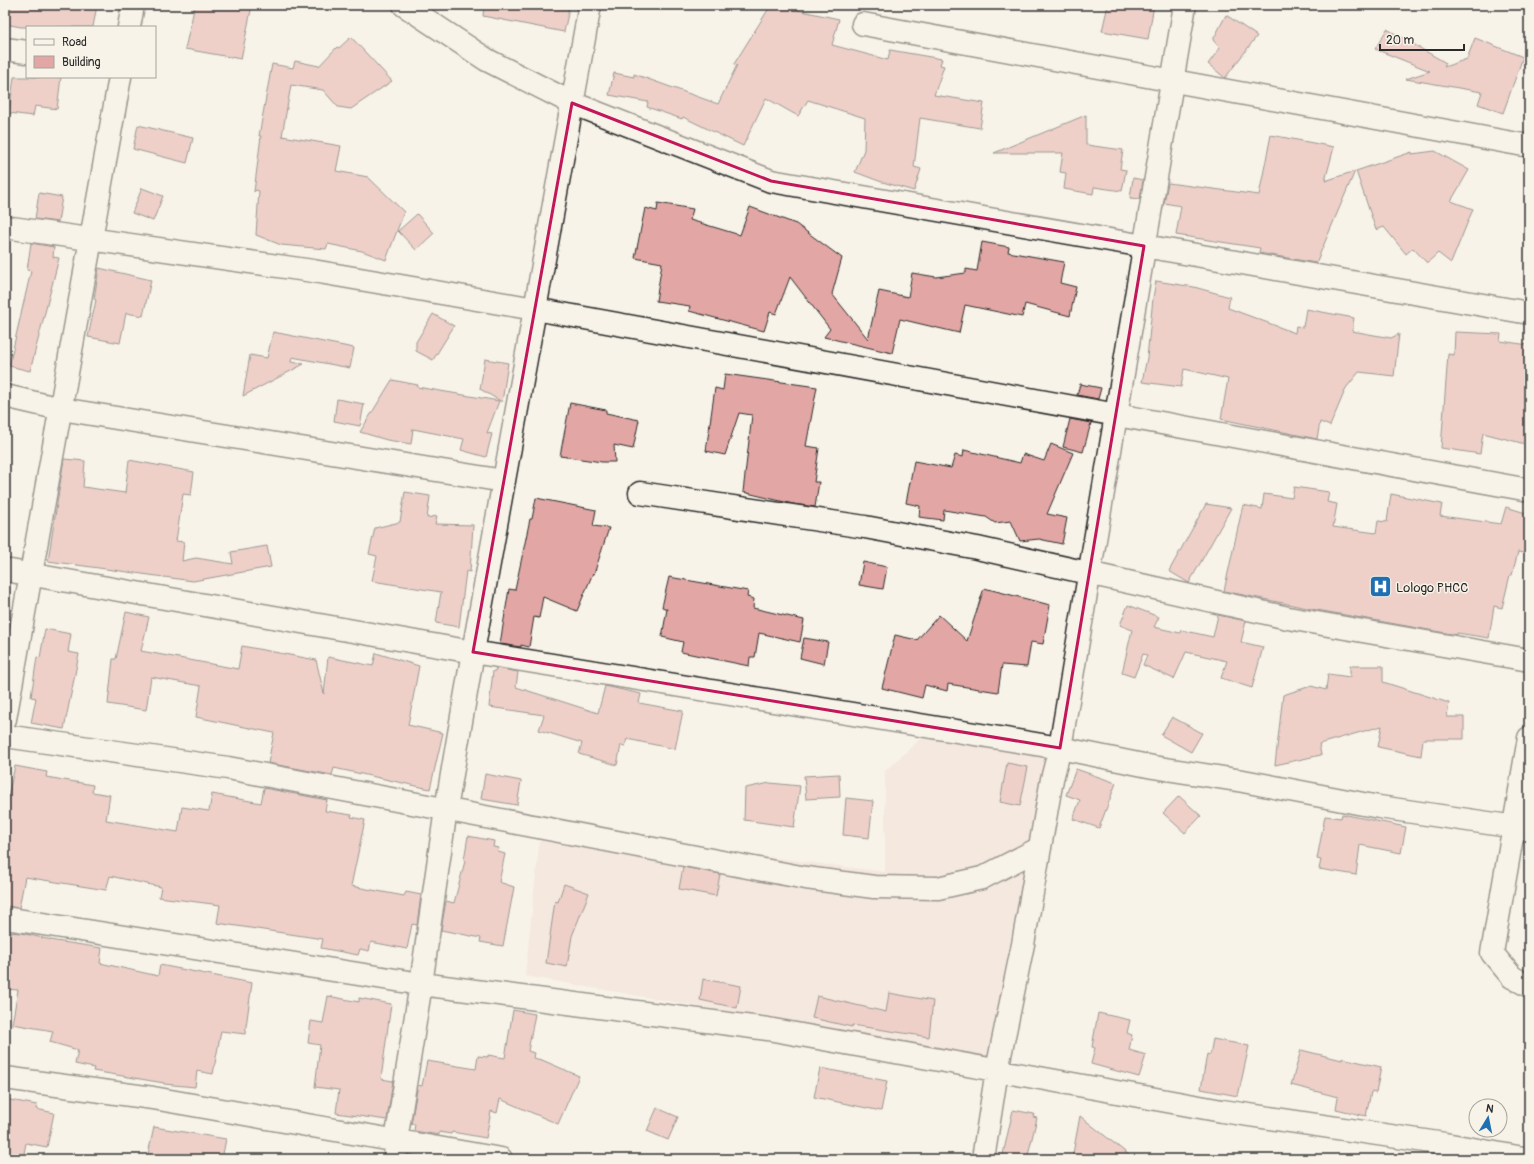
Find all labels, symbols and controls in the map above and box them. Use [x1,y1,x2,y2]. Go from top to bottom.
legend [26,26,156,78]
scale bar [1380,26,1464,52]
text: 20 m [1386,33,1415,48]
text: Road [62,35,87,50]
text: Building [62,55,101,70]
hospital icon: Lologo PHCC [1367,574,1393,600]
place label: Lologo PHCC [1396,580,1468,596]
north arrow [1468,1098,1508,1138]
text: N [1485,1102,1495,1116]

